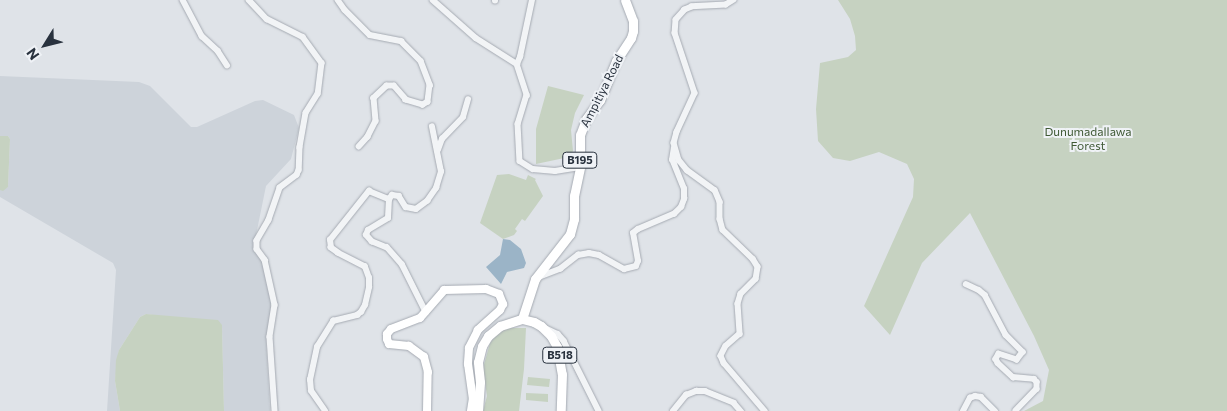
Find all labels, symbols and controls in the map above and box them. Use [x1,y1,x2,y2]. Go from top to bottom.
north arrow [20,20,70,70]
text: N [22,45,42,63]
street label: Ampitiya Road [578,52,626,130]
park label: Dunumadallawa Forest [1044,125,1132,153]
road number: B195 [561,152,599,168]
road number: B518 [541,346,579,364]

